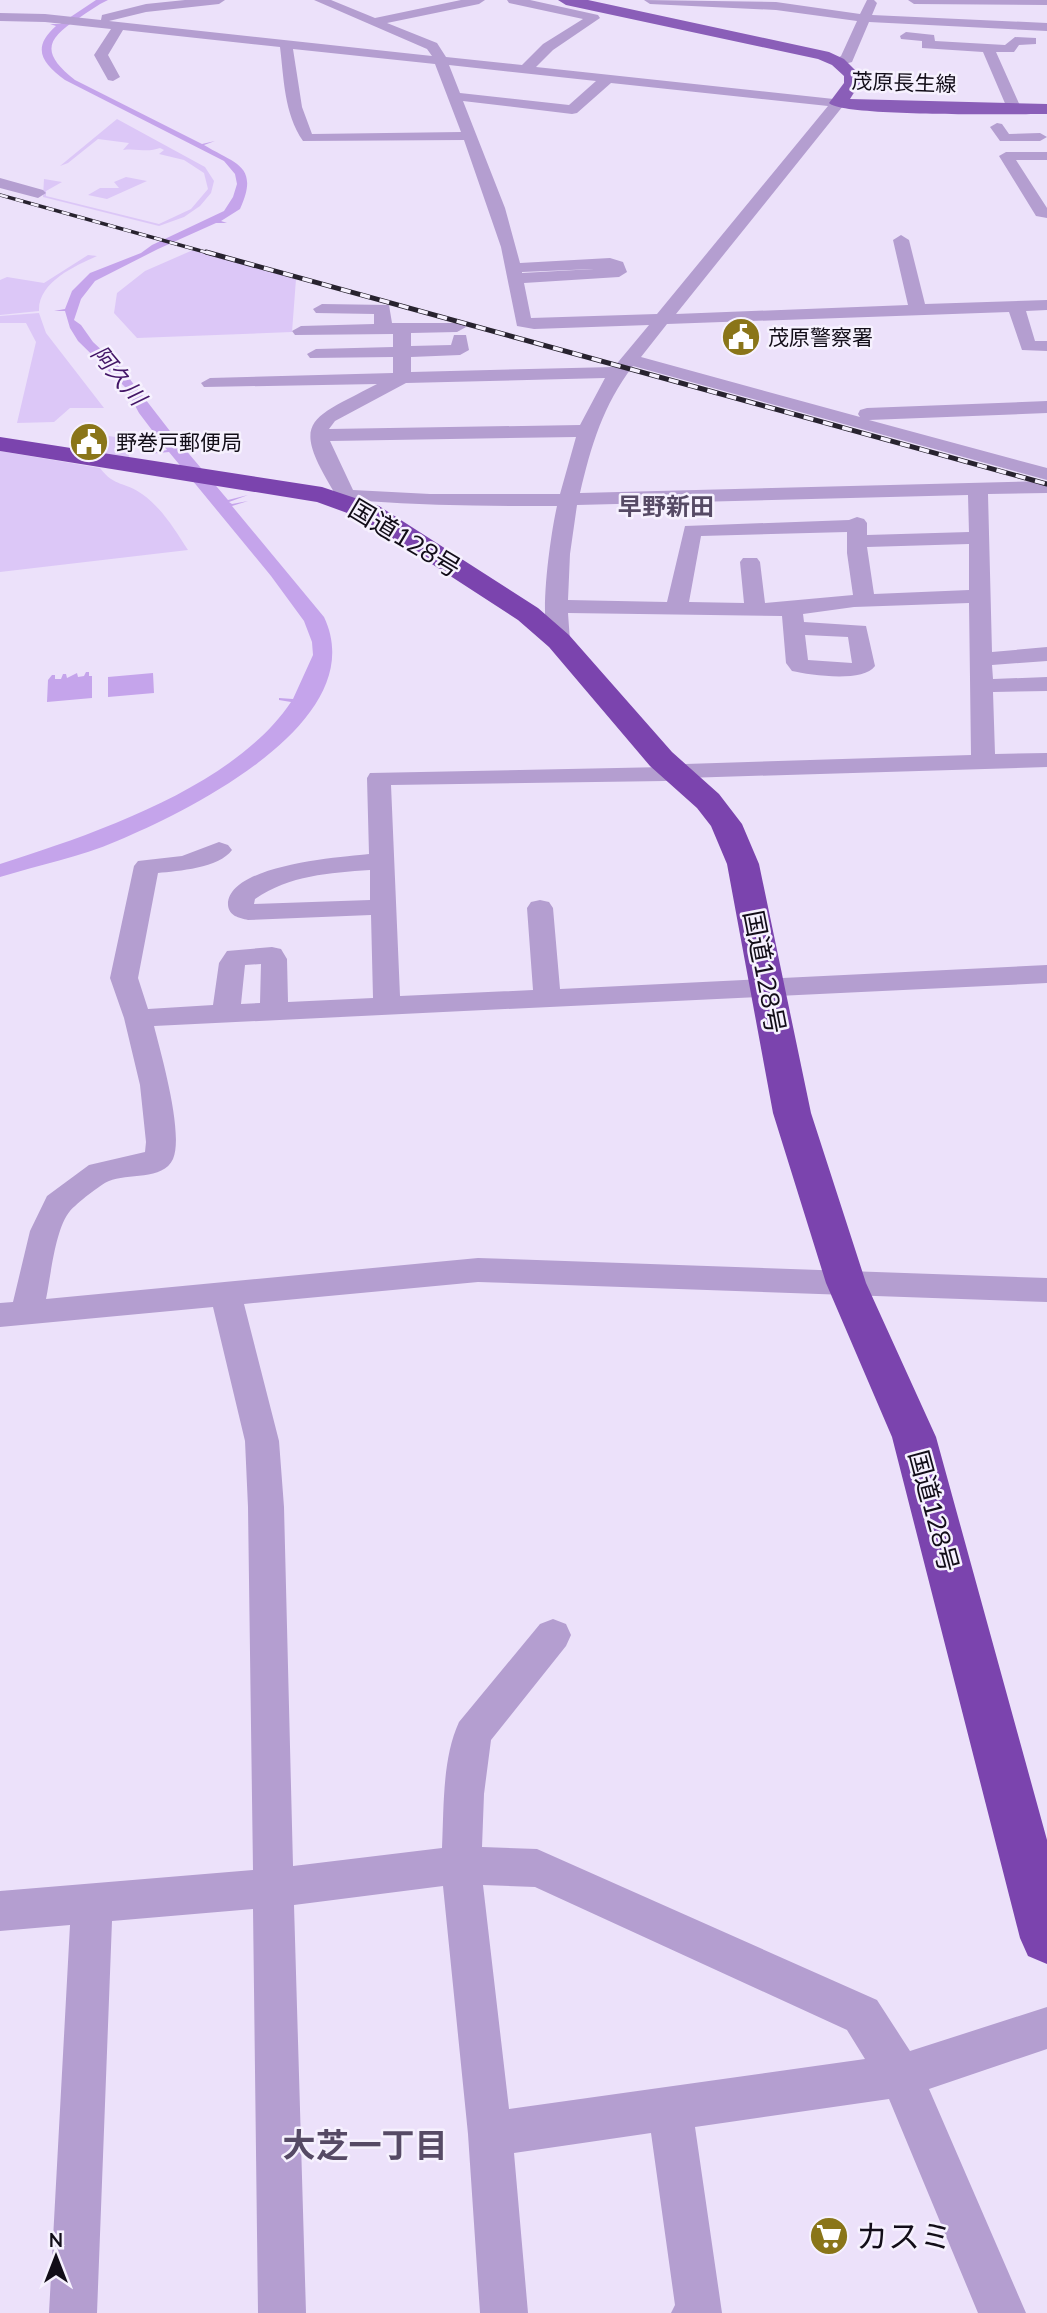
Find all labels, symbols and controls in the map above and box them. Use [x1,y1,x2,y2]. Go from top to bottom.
street label: 茂原長生線 [851,67,957,97]
public building icon: 茂原警察署 [720,316,762,358]
place label: 茂原警察署 [768,324,873,350]
water label: 阿久川 [86,339,154,413]
public building icon: 野巻戸郵便局 [68,421,110,463]
place label: 野巻戸郵便局 [116,429,242,455]
district label: 早野新田 [618,491,714,521]
street label: 国道128号 [343,492,467,584]
street label: 国道128号 [737,908,793,1036]
street label: 国道128号 [902,1446,966,1576]
district label: 大芝一丁目 [283,2124,448,2165]
supermarket icon: カスミ [808,2215,850,2257]
place label: カスミ [856,2216,952,2256]
north arrow [21,2222,91,2292]
text: N [49,2228,63,2252]

